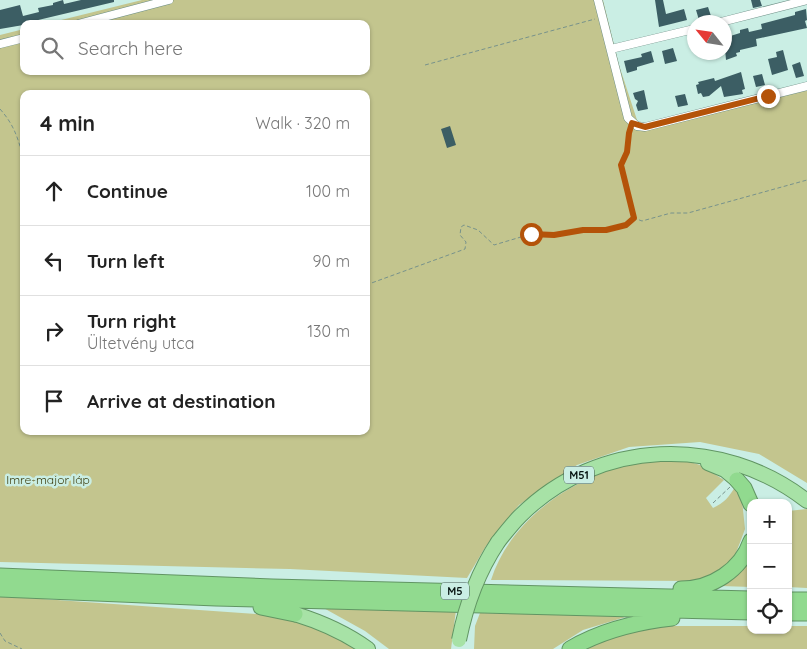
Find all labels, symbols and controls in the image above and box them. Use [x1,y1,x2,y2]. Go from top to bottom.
north arrow [687,15,732,60]
search box [20,20,370,75]
icon: search [38,34,66,62]
text: Search here [78,36,183,60]
route end [757,85,780,108]
text: 4 min [40,110,95,136]
text: Walk · 320 m [255,113,350,133]
icon: ahead [40,177,68,205]
text: Continue [87,179,168,203]
text: 100 m [306,181,350,201]
route start [520,223,543,246]
icon: left [40,247,68,275]
text: Turn left [87,249,165,273]
text: 90 m [313,251,350,271]
text: Turn right [87,309,176,333]
icon: right [40,317,68,345]
text: 130 m [307,321,350,341]
text: Ültetvény utca [87,333,194,353]
icon: arrive [40,387,68,415]
text: Arrive at destination [87,389,276,413]
road number: M51 [564,466,594,484]
park label: Imre-major láp [6,472,90,487]
map controls [747,499,792,634]
button: + [747,499,792,544]
button: − [747,544,792,589]
road number: M5 [441,582,469,600]
button: locate [747,589,792,634]

